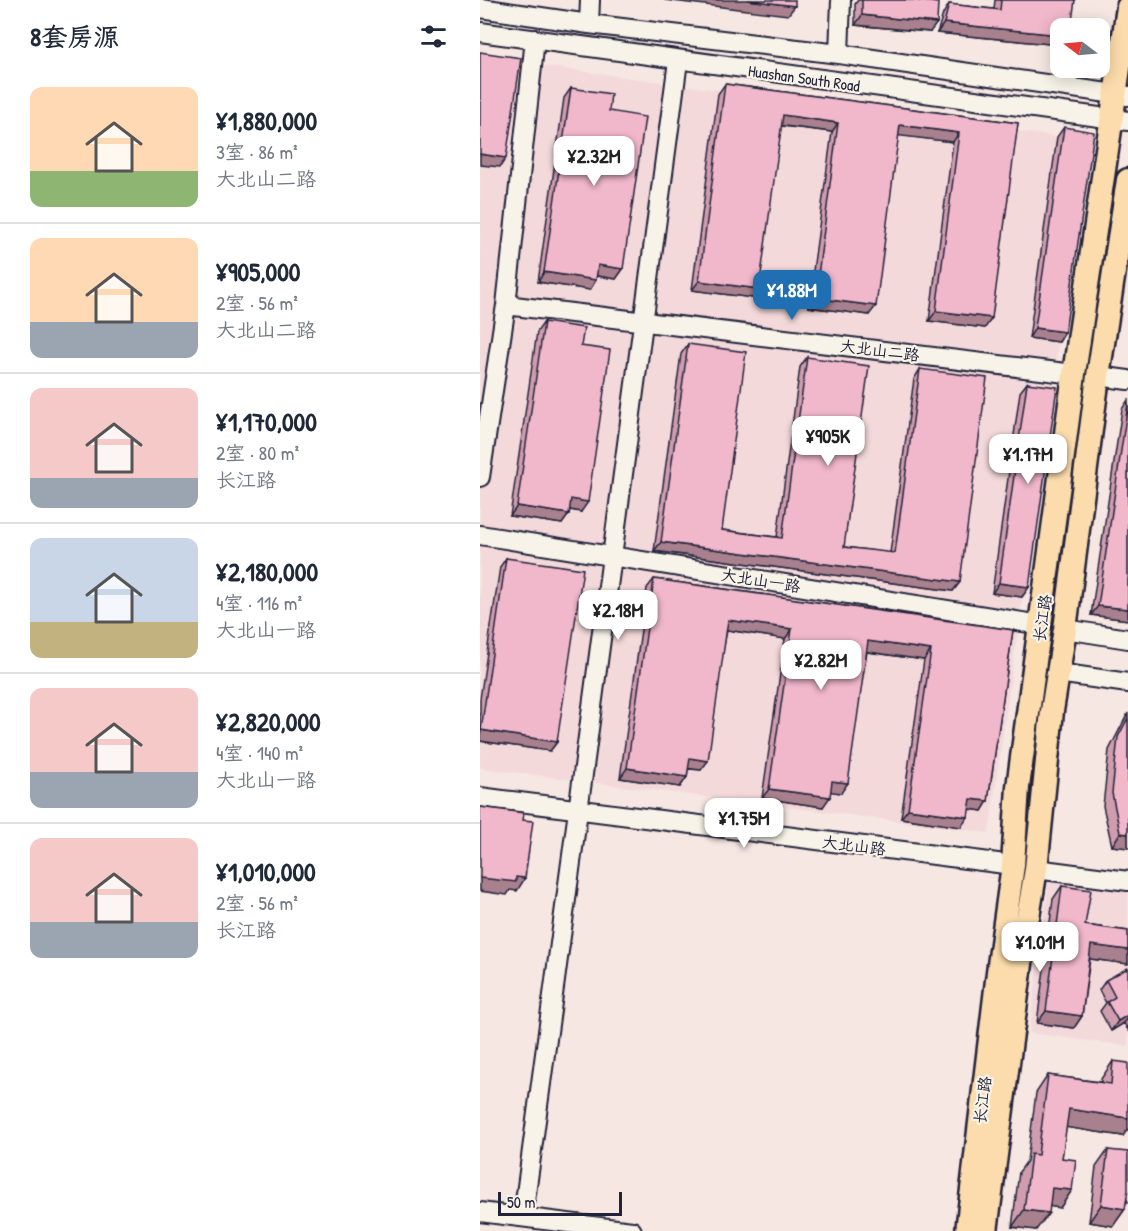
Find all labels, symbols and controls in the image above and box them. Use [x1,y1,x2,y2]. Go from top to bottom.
north arrow [1050,18,1110,78]
map controls [1050,18,1110,78]
text: 8套房源 [30,19,119,54]
icon: filters [417,20,450,53]
street label: Huashan South Road [747,59,861,97]
text: ¥1,880,000 [216,103,317,138]
icon: home [78,111,150,183]
pin: ¥2.32M [545,136,643,187]
text: 3室 · 86 m² [216,138,298,165]
text: ¥2.32M [567,142,621,169]
text: 大北山二路 [216,165,316,192]
text: ¥905,000 [216,254,300,289]
icon: home [78,262,150,334]
pin: ¥1.88M [743,270,841,321]
text: ¥1.88M [767,276,817,303]
text: 2室 · 56 m² [216,289,298,316]
text: 大北山二路 [216,316,316,343]
street label: 大北山二路 [839,334,921,366]
text: ¥1,170,000 [216,404,317,439]
icon: home [78,412,150,484]
pin: ¥905K [786,416,870,467]
text: ¥905K [806,422,850,449]
pin: ¥1.17M [979,434,1077,485]
text: 2室 · 80 m² [216,439,299,466]
text: ¥1.17M [1003,440,1053,467]
text: 长江路 [216,466,276,493]
text: ¥2,180,000 [216,554,318,589]
icon: home [78,562,150,634]
street label: 大北山一路 [720,563,802,597]
text: 4室 · 116 m² [216,589,302,616]
pin: ¥2.18M [569,590,667,641]
street label: 长江路 [1028,593,1056,643]
text: ¥2.18M [593,596,643,623]
text: 大北山一路 [216,616,316,643]
pin: ¥2.82M [772,640,870,691]
text: ¥2.82M [795,646,847,673]
text: ¥2,820,000 [216,704,321,739]
icon: home [78,712,150,784]
text: 4室 · 140 m² [216,739,303,766]
text: 大北山一路 [216,766,316,793]
pin: ¥1.75M [695,798,793,849]
text: ¥1.75M [718,804,770,831]
street label: 大北山路 [821,830,887,860]
text: ¥1,010,000 [216,854,316,889]
icon: home [78,862,150,934]
text: 2室 · 56 m² [216,889,298,916]
text: 长江路 [216,916,276,943]
pin: ¥1.01M [991,922,1089,973]
text: ¥1.01M [1016,928,1064,955]
street label: 长江路 [968,1075,996,1125]
scale bar [498,1189,622,1216]
text: 50 m [507,1191,536,1213]

